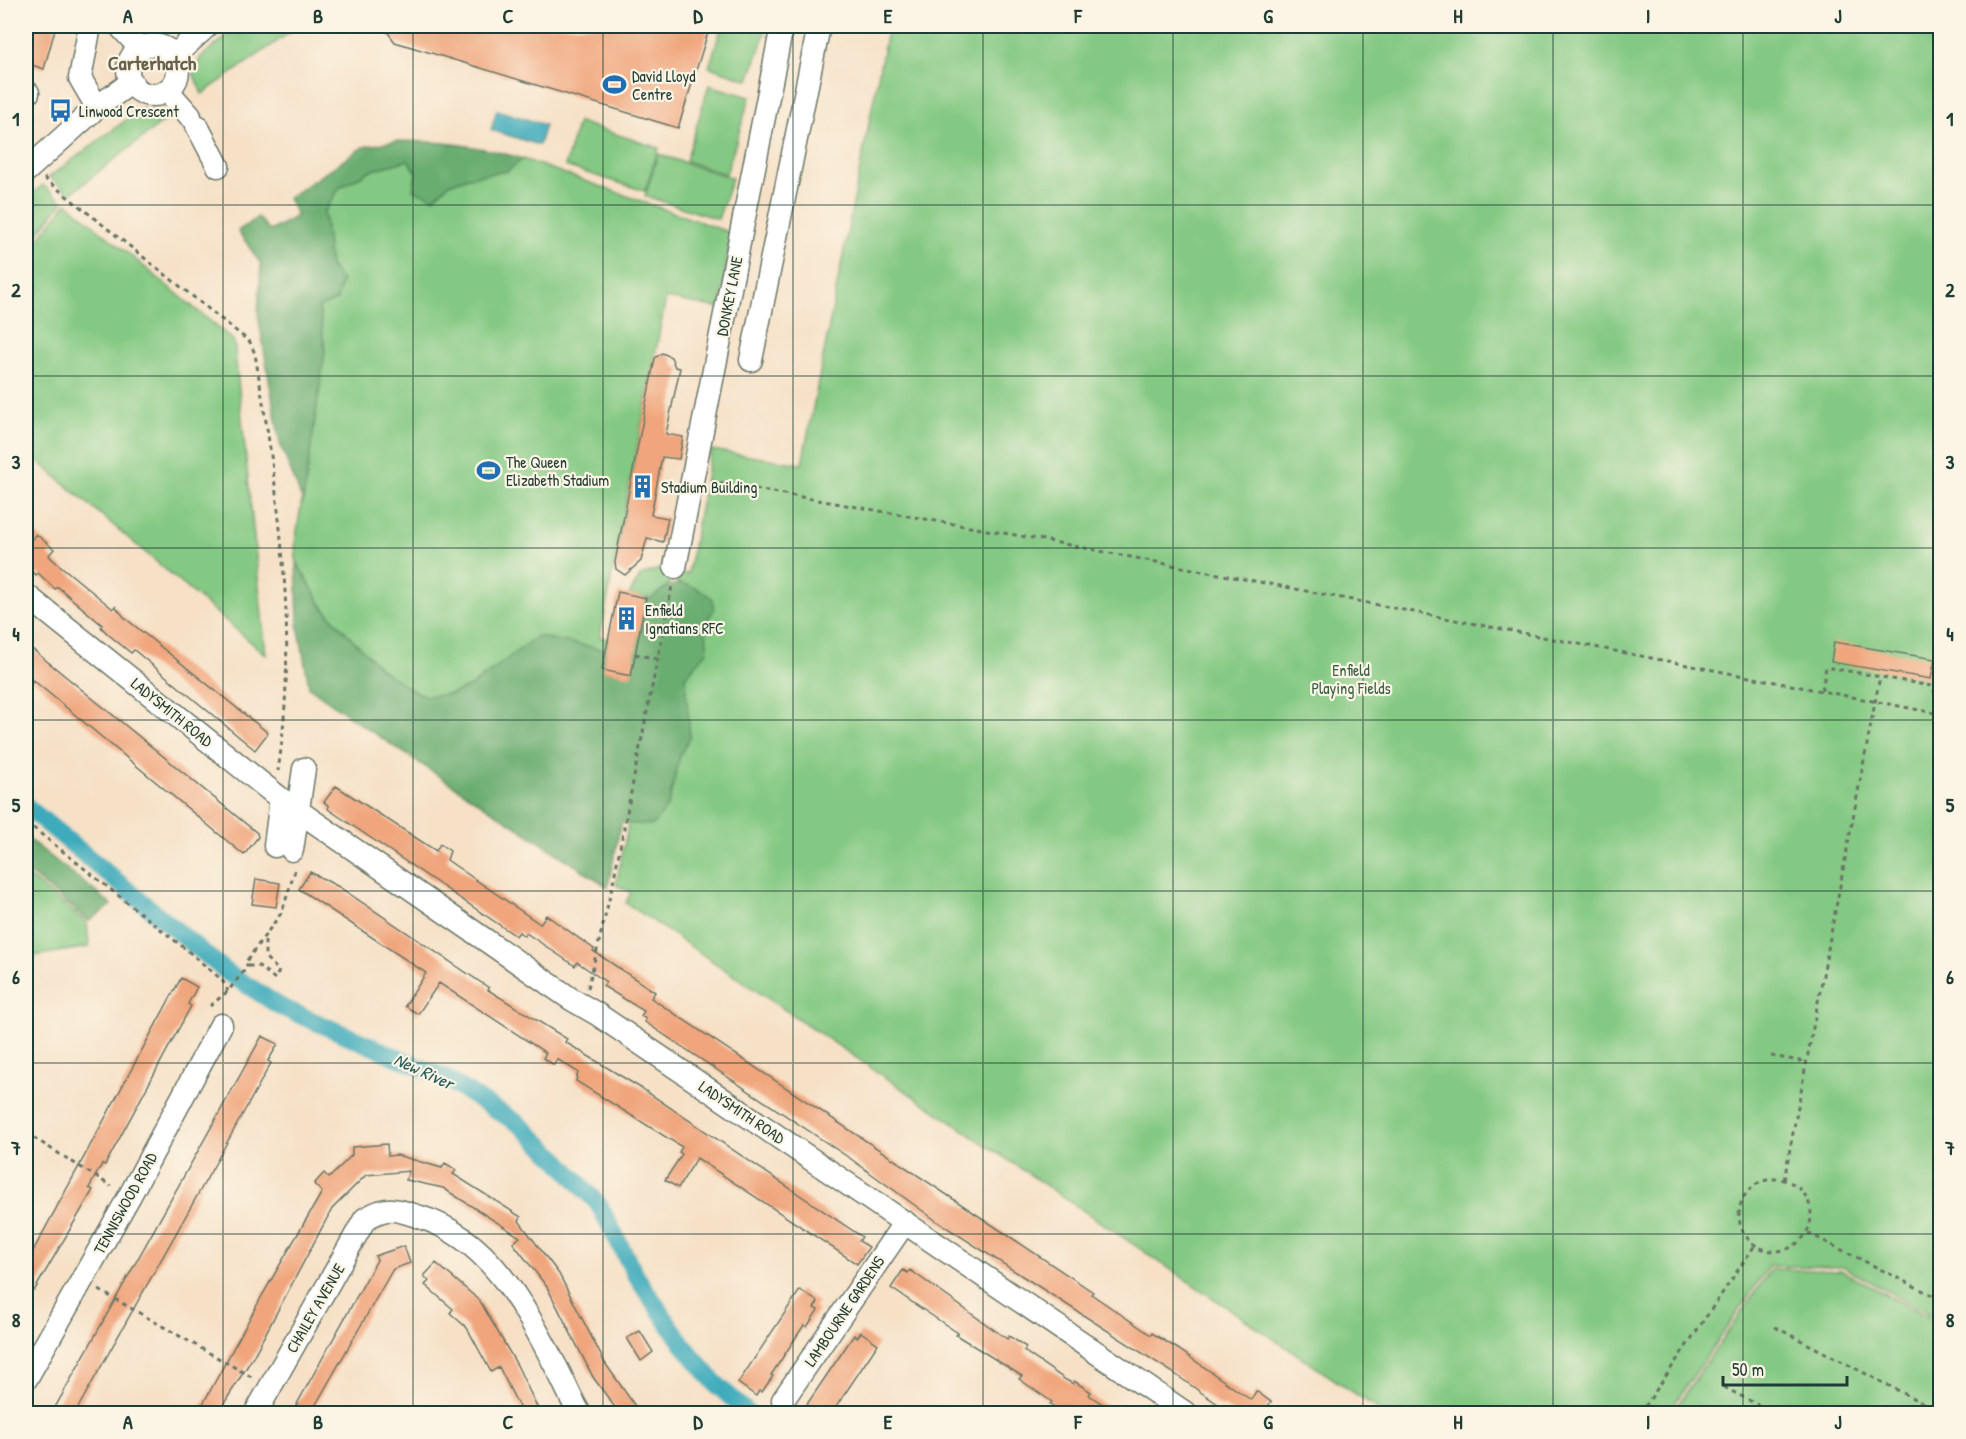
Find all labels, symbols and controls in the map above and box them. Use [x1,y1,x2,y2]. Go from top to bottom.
text: A [123,2,133,29]
text: B [313,2,323,29]
text: C [503,2,514,29]
text: D [693,2,703,29]
text: E [884,2,893,29]
text: F [1073,2,1083,29]
text: G [1263,2,1273,29]
text: H [1453,2,1463,29]
text: I [1646,2,1650,29]
text: J [1834,2,1842,29]
district label: Carterhatch [108,49,197,76]
place label: David Lloyd Centre [632,65,695,105]
sports icon: David Lloyd Centre [601,72,627,98]
bus stop icon: Linwood Crescent [48,98,74,124]
place label: Linwood Crescent [79,100,179,122]
text: 1 [12,105,20,132]
text: 1 [1946,105,1954,132]
street label: DONKEY LANE [711,254,747,338]
text: 2 [11,276,21,303]
text: 2 [1945,276,1955,303]
text: 3 [12,448,21,475]
text: 3 [1946,448,1955,475]
place label: The Queen Elizabeth Stadium [506,451,609,491]
sports icon: The Queen Elizabeth Stadium [475,458,501,484]
building icon: Stadium Building [630,474,656,500]
place label: Stadium Building [661,476,757,498]
place label: Enfield Ignatians RFC [645,599,724,639]
building icon: Enfield Ignatians RFC [614,606,640,632]
text: 4 [12,620,20,647]
text: 4 [1946,620,1954,647]
park label: Enfield Playing Fields [1311,659,1391,699]
street label: LADYSMITH ROAD [126,672,218,752]
text: 5 [12,791,21,818]
text: 5 [1946,791,1955,818]
text: 6 [12,963,20,990]
text: 6 [1946,963,1954,990]
water label: New River [390,1046,460,1096]
street label: LADYSMITH ROAD [695,1075,790,1149]
text: 7 [10,1134,21,1161]
text: 7 [1944,1134,1955,1161]
street label: TENNISWOOD ROAD [88,1148,162,1258]
street label: LAMBOURNE GARDENS [799,1251,890,1371]
street label: CHAILEY AVENUE [281,1259,349,1357]
text: 8 [12,1306,21,1333]
text: 8 [1946,1306,1955,1333]
scale bar [1723,1349,1848,1387]
text: 50 m [1732,1357,1764,1382]
text: A [123,1408,133,1435]
text: B [313,1408,323,1435]
text: C [503,1408,514,1435]
text: D [693,1408,703,1435]
text: E [884,1408,893,1435]
text: F [1073,1408,1083,1435]
text: G [1263,1408,1273,1435]
text: H [1453,1408,1463,1435]
text: I [1646,1408,1650,1435]
text: J [1834,1408,1842,1435]

